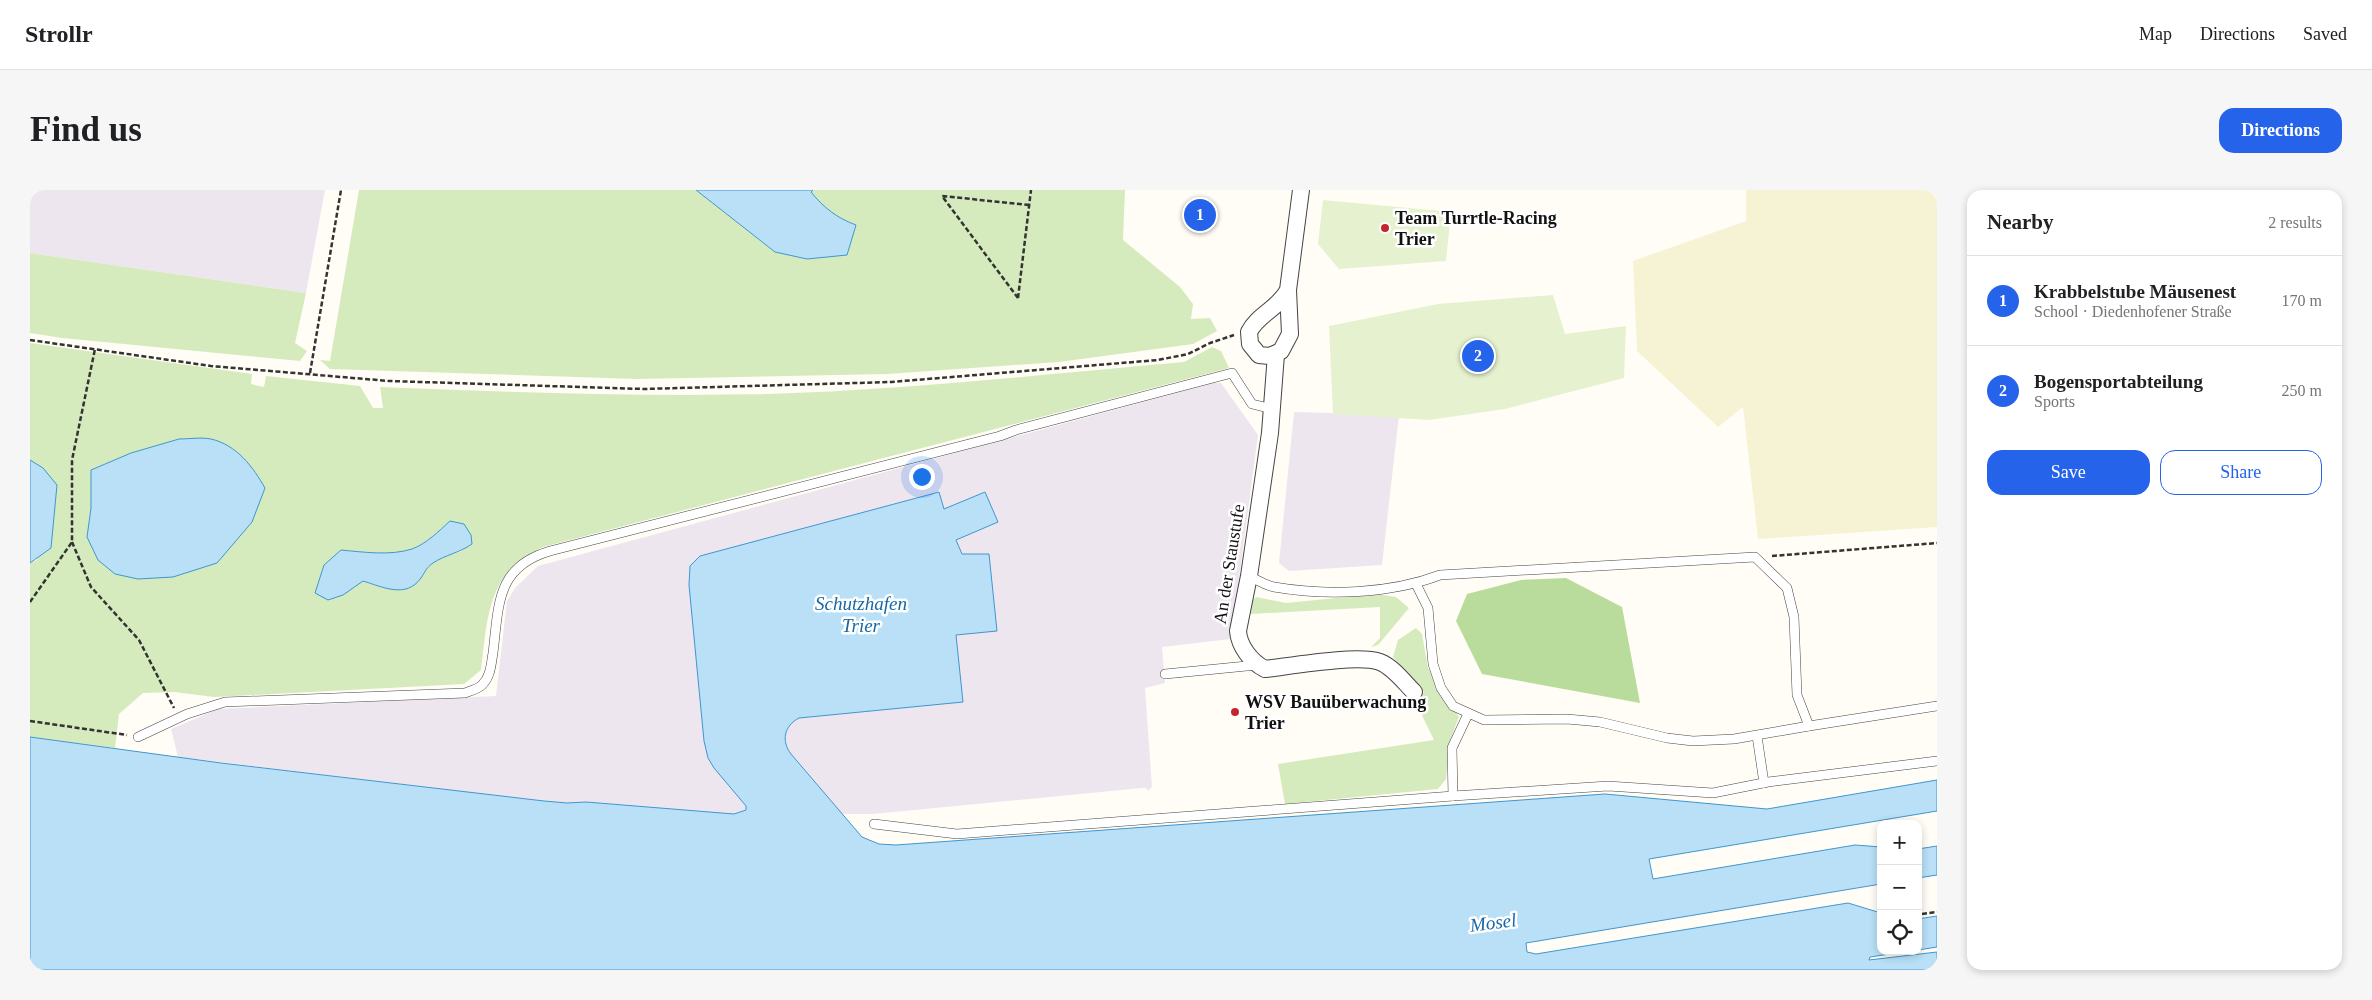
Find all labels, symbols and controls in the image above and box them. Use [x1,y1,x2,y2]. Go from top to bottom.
text: Strollr [25,21,93,47]
text: Map [2139,24,2172,44]
text: Directions [2200,24,2275,44]
text: Saved [2303,24,2347,44]
button: Directions [2219,108,2342,153]
text: Find us [30,110,142,149]
pin: 1 [1184,196,1216,234]
place label: Team Turrtle-Racing Trier [1395,208,1557,249]
text: Nearby [1987,210,2054,234]
text: 2 results [2268,214,2322,231]
marker: Team Turrtle-Racing Trier [1379,222,1391,234]
text: Krabbelstube Mäusenest [2034,281,2236,302]
text: 1 [1999,292,2007,309]
text: 170 m [2282,292,2322,309]
text: School · Diedenhofener Straße [2034,303,2232,320]
pin: 2 [1462,337,1494,375]
text: Bogensportabteilung [2034,371,2203,392]
text: 2 [1999,382,2007,399]
text: 250 m [2282,382,2322,399]
text: Sports [2034,393,2075,410]
button: Save [1987,450,2150,495]
button: Share [2160,450,2322,495]
your location [909,464,935,490]
street label: An der Staustufe [1210,503,1248,625]
water label: Schutzhafen Trier [815,593,907,636]
place label: WSV Bauüberwachung Trier [1245,692,1426,733]
marker: WSV Bauüberwachung Trier [1229,706,1241,718]
map controls [1877,820,1922,955]
button: + [1877,820,1922,865]
button: − [1877,865,1922,910]
water label: Mosel [1468,909,1517,936]
button: locate [1877,910,1922,955]

